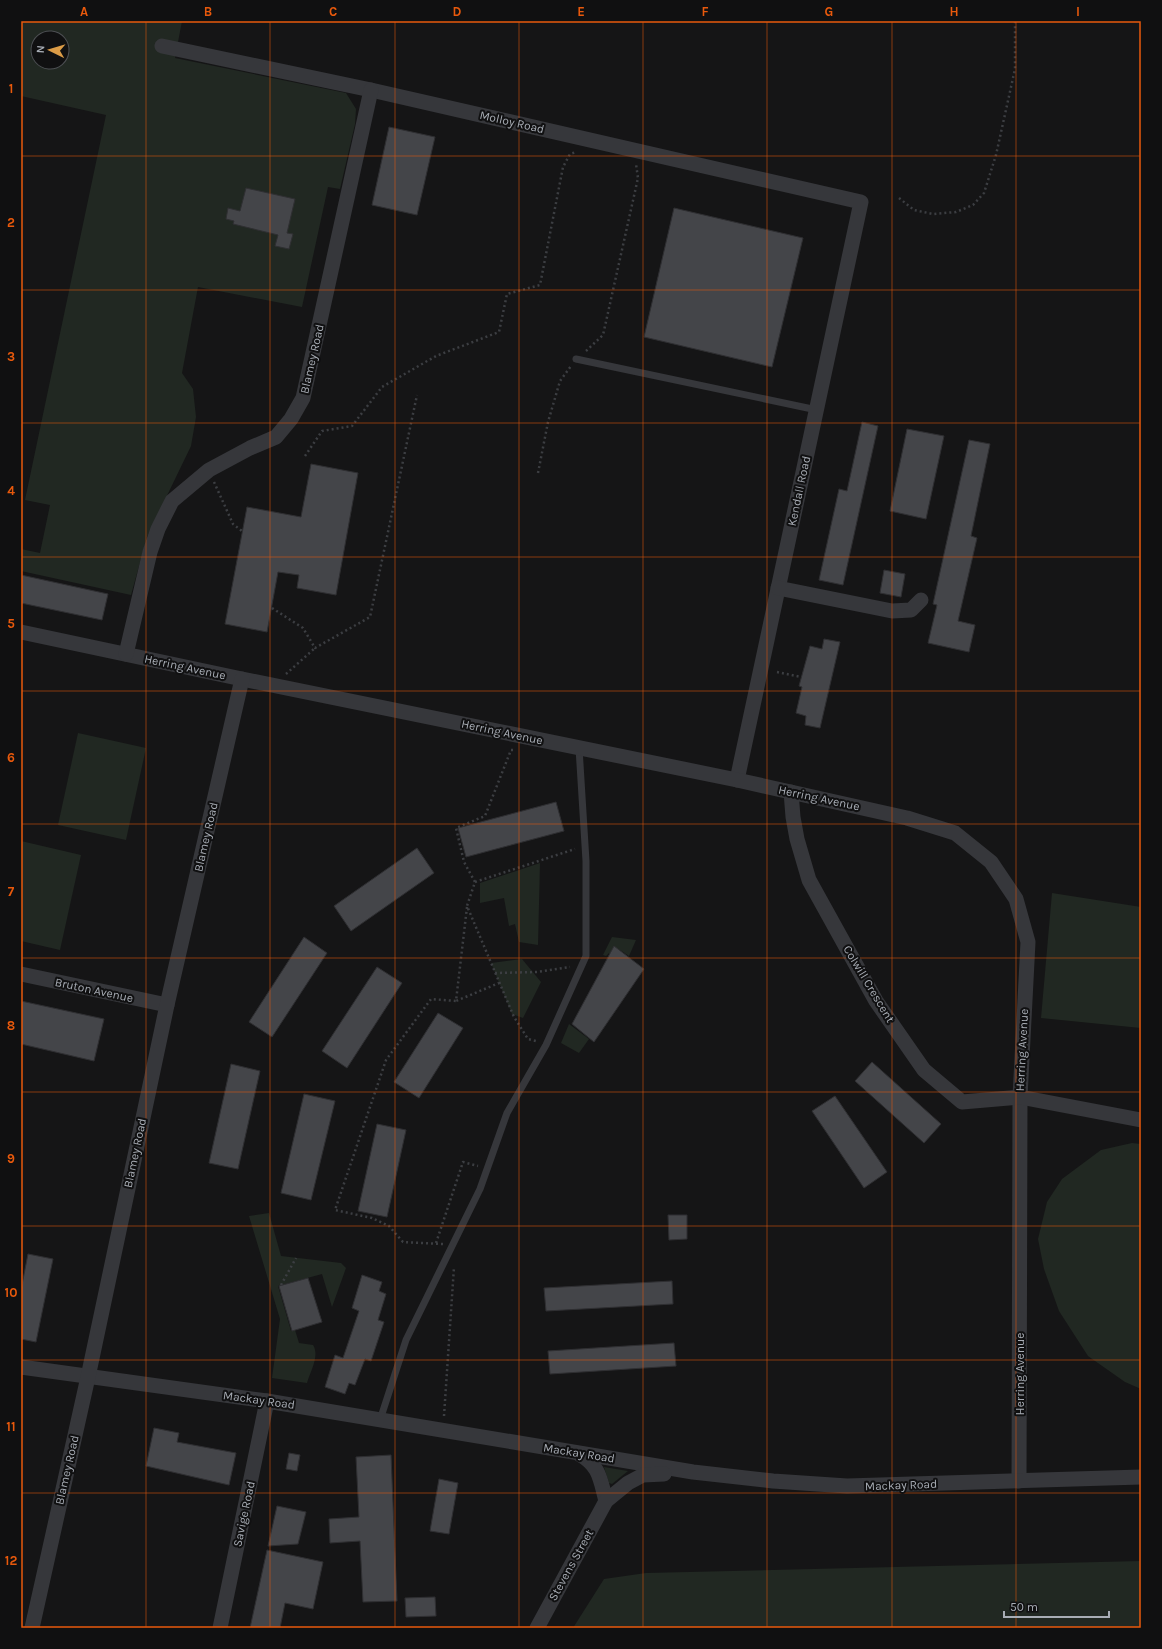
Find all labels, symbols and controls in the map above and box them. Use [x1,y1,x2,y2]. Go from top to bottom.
text: A [80,4,88,19]
text: B [204,4,212,19]
text: C [329,4,337,19]
text: D [453,4,462,19]
text: E [577,4,585,19]
text: F [701,4,709,19]
text: G [825,4,833,19]
text: H [949,4,959,19]
text: I [1076,4,1080,19]
north arrow [30,30,70,70]
text: N [34,45,47,54]
text: 1 [9,81,13,96]
street label: Molloy Road [478,108,546,136]
text: 2 [7,215,15,230]
street label: Blamey Road [297,323,327,395]
text: 3 [7,349,15,364]
street label: Kendall Road [785,455,813,527]
text: 4 [7,483,15,498]
text: 5 [7,616,15,631]
street label: Herring Avenue [143,652,227,682]
street label: Herring Avenue [460,717,544,747]
text: 6 [7,750,15,765]
street label: Herring Avenue [777,783,861,813]
street label: Blamey Road [191,801,221,873]
text: 7 [8,884,15,899]
street label: Colwill Crescent [840,943,898,1025]
street label: Bruton Avenue [54,975,134,1005]
street label: Herring Avenue [1013,1008,1031,1092]
text: 8 [7,1018,15,1033]
street label: Blamey Road [121,1117,149,1189]
text: 9 [7,1151,15,1166]
text: 10 [5,1285,17,1300]
street label: Herring Avenue [1013,1333,1027,1415]
street label: Mackay Road [222,1388,296,1412]
text: 11 [6,1419,16,1434]
street label: Blamey Road [52,1434,82,1506]
street label: Mackay Road [542,1440,616,1466]
street label: Mackay Road [865,1477,937,1493]
street label: Savige Road [230,1480,258,1548]
street label: Stevens Street [546,1526,597,1603]
text: 12 [5,1553,17,1568]
scale bar [1004,1593,1109,1619]
text: 50 m [1010,1600,1038,1614]

